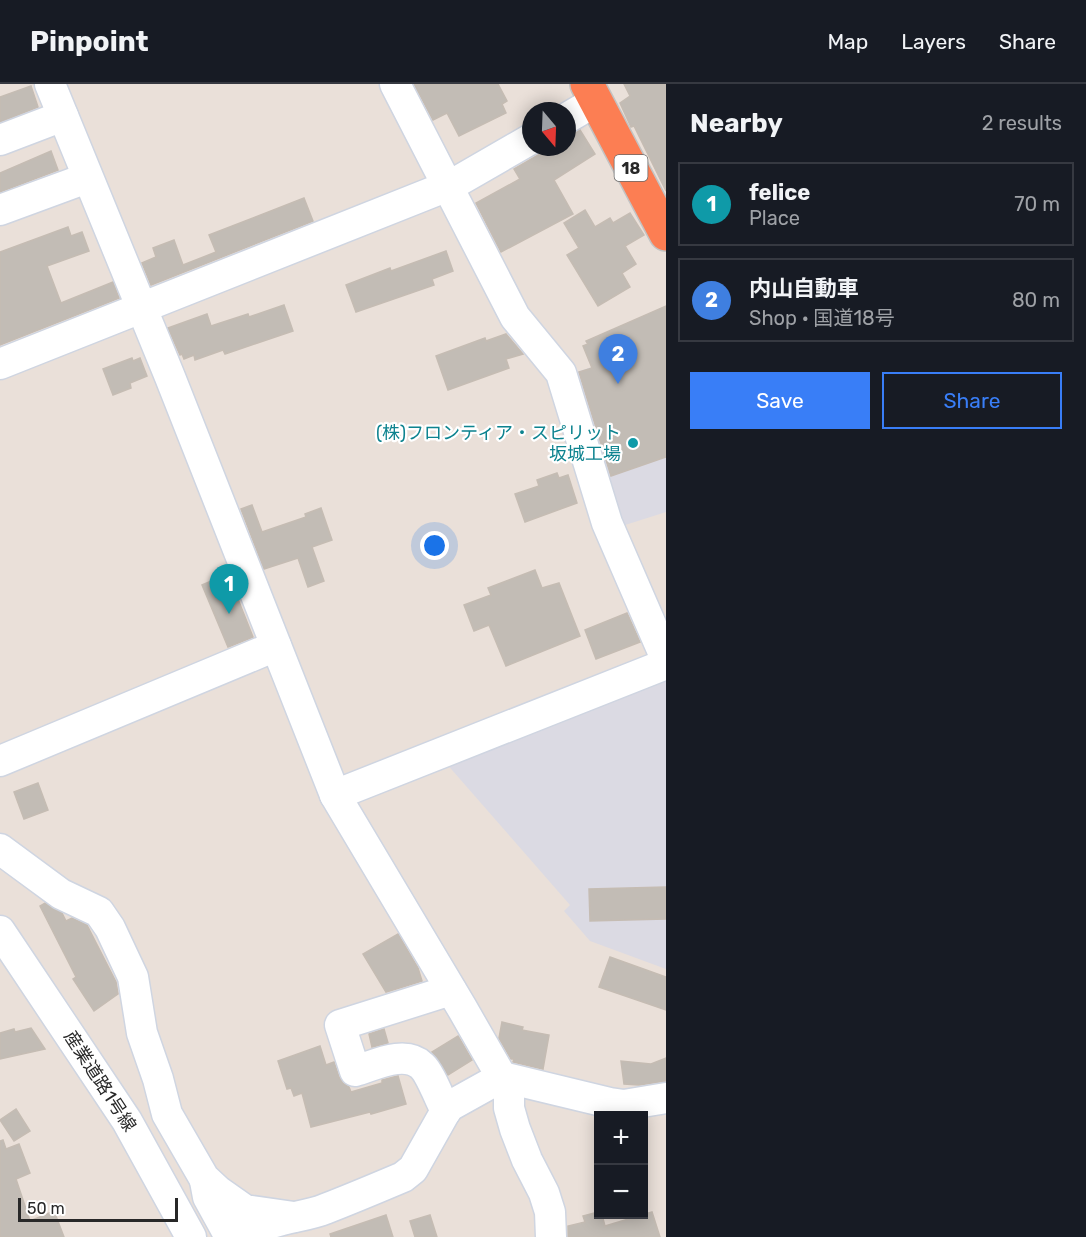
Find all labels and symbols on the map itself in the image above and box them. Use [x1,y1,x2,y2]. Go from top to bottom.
north arrow [522,102,576,156]
road number: 18 [614,155,648,181]
pin: 2 [598,334,638,384]
place label: (株)フロンティア・スピリット 坂城工場 [376,422,621,465]
marker: (株)フロンティア・スピリット 坂城工場 [626,436,640,450]
your location [420,531,449,560]
pin: 1 [210,564,248,614]
street label: 産業道路1号線 [59,1026,141,1136]
scale bar [18,1195,178,1222]

